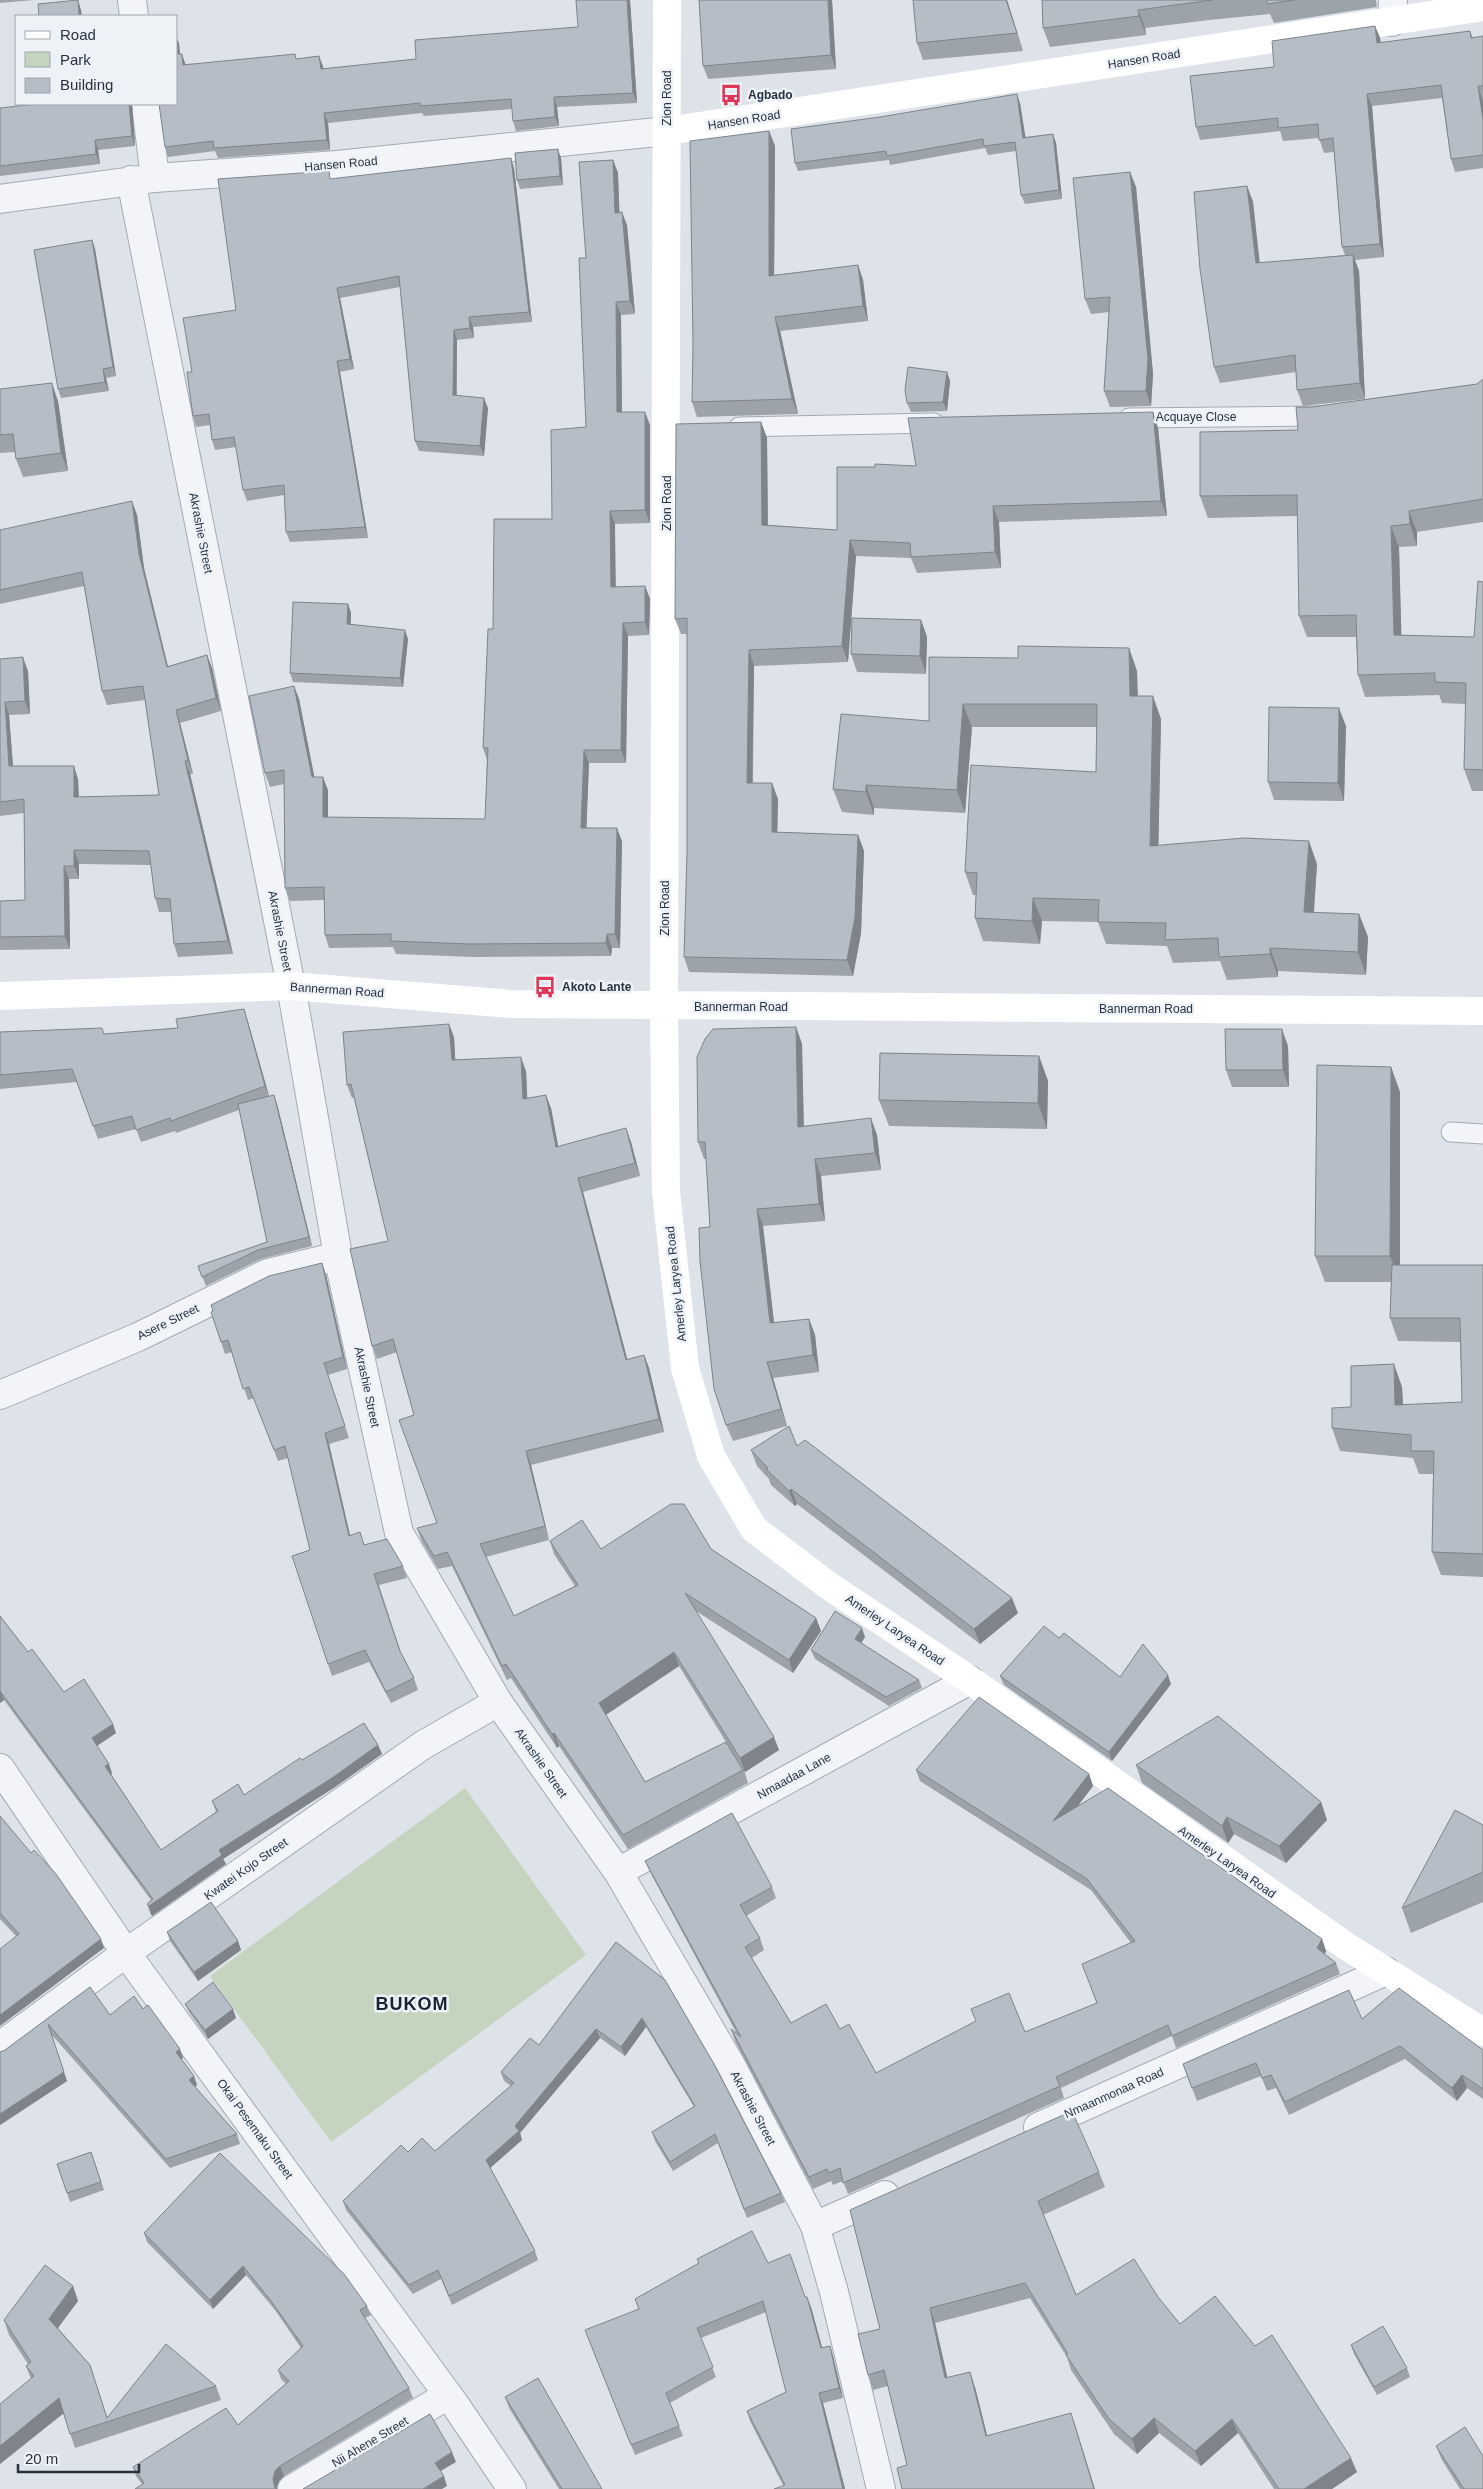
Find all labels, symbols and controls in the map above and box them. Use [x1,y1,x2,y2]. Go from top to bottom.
legend [15,15,178,105]
text: Road [60,26,96,43]
street label: Hansen Road [1107,46,1181,72]
text: Park [60,51,91,68]
street label: Zion Road [660,70,674,126]
text: Building [60,76,113,93]
bus stop icon: Agbado [718,82,744,108]
place label: Agbado [748,88,793,102]
street label: Hansen Road [707,107,781,133]
street label: Hansen Road [304,154,378,174]
street label: Acquaye Close [1156,410,1237,424]
street label: Zion Road [660,475,674,531]
street label: Akrashie Street [186,491,216,575]
street label: Zion Road [658,880,672,936]
street label: Akrashie Street [265,889,295,973]
bus stop icon: Akoto Lante [532,974,558,1000]
street label: Bannerman Road [290,980,384,1000]
place label: Akoto Lante [562,980,632,994]
street label: Bannerman Road [694,1000,788,1014]
street label: Bannerman Road [1099,1002,1193,1016]
street label: Amerley Laryea Road [663,1226,689,1342]
street label: Asere Street [135,1301,202,1343]
street label: Akrashie Street [352,1345,383,1429]
street label: Amerley Laryea Road [843,1592,947,1668]
street label: Akrashie Street [512,1725,571,1801]
street label: Nmaadaa Lane [755,1750,834,1802]
street label: Amerley Laryea Road [1175,1823,1279,1901]
street label: Kwatei Kojo Street [202,1835,291,1903]
district label: BUKOM [376,1994,449,2014]
street label: Nmaanmonaa Road [1062,2065,1166,2121]
street label: Akrashie Street [728,2068,779,2148]
street label: Okai Pesemaku Street [214,2076,296,2182]
street label: Nii Ahene Street [329,2413,411,2470]
scale bar [18,2442,139,2474]
text: 20 m [25,2450,58,2467]

